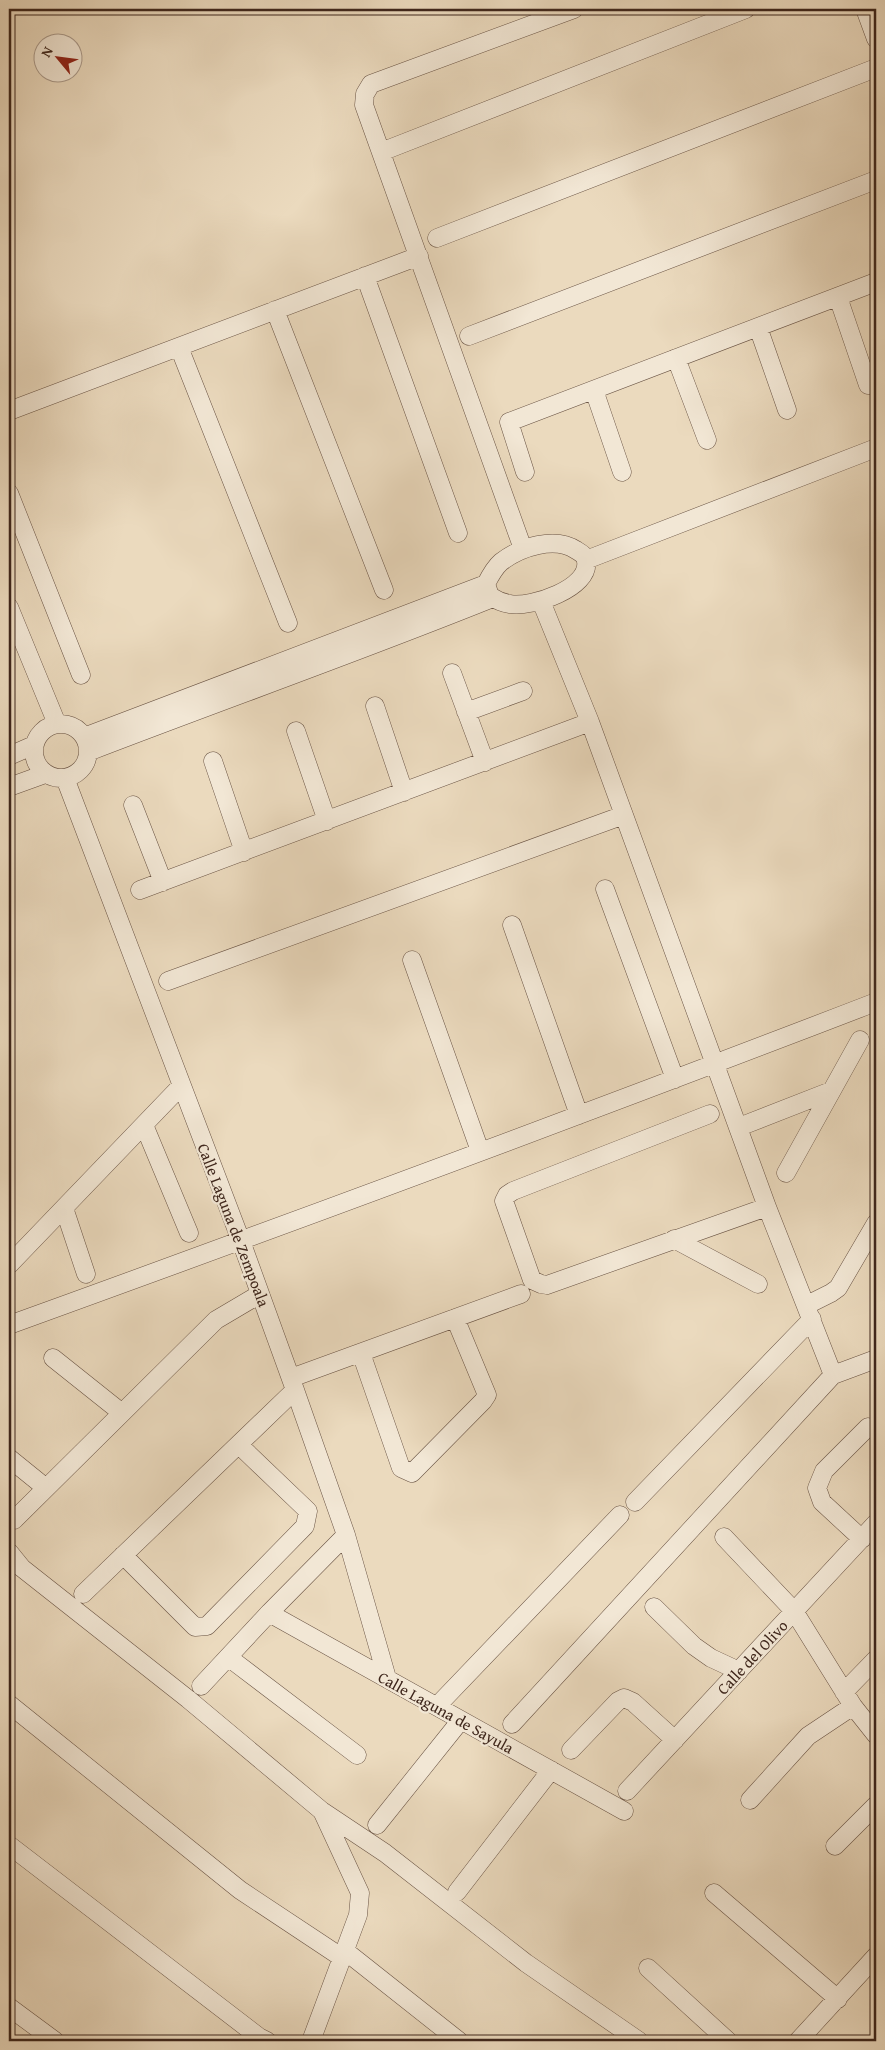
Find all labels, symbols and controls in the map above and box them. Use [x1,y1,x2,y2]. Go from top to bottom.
north arrow [32,32,82,82]
text: N [36,42,58,61]
street label: Calle Laguna de Zempoala [192,1140,276,1311]
street label: Calle del Olivo [711,1614,793,1700]
street label: Calle Laguna de Sayula [374,1665,519,1760]

